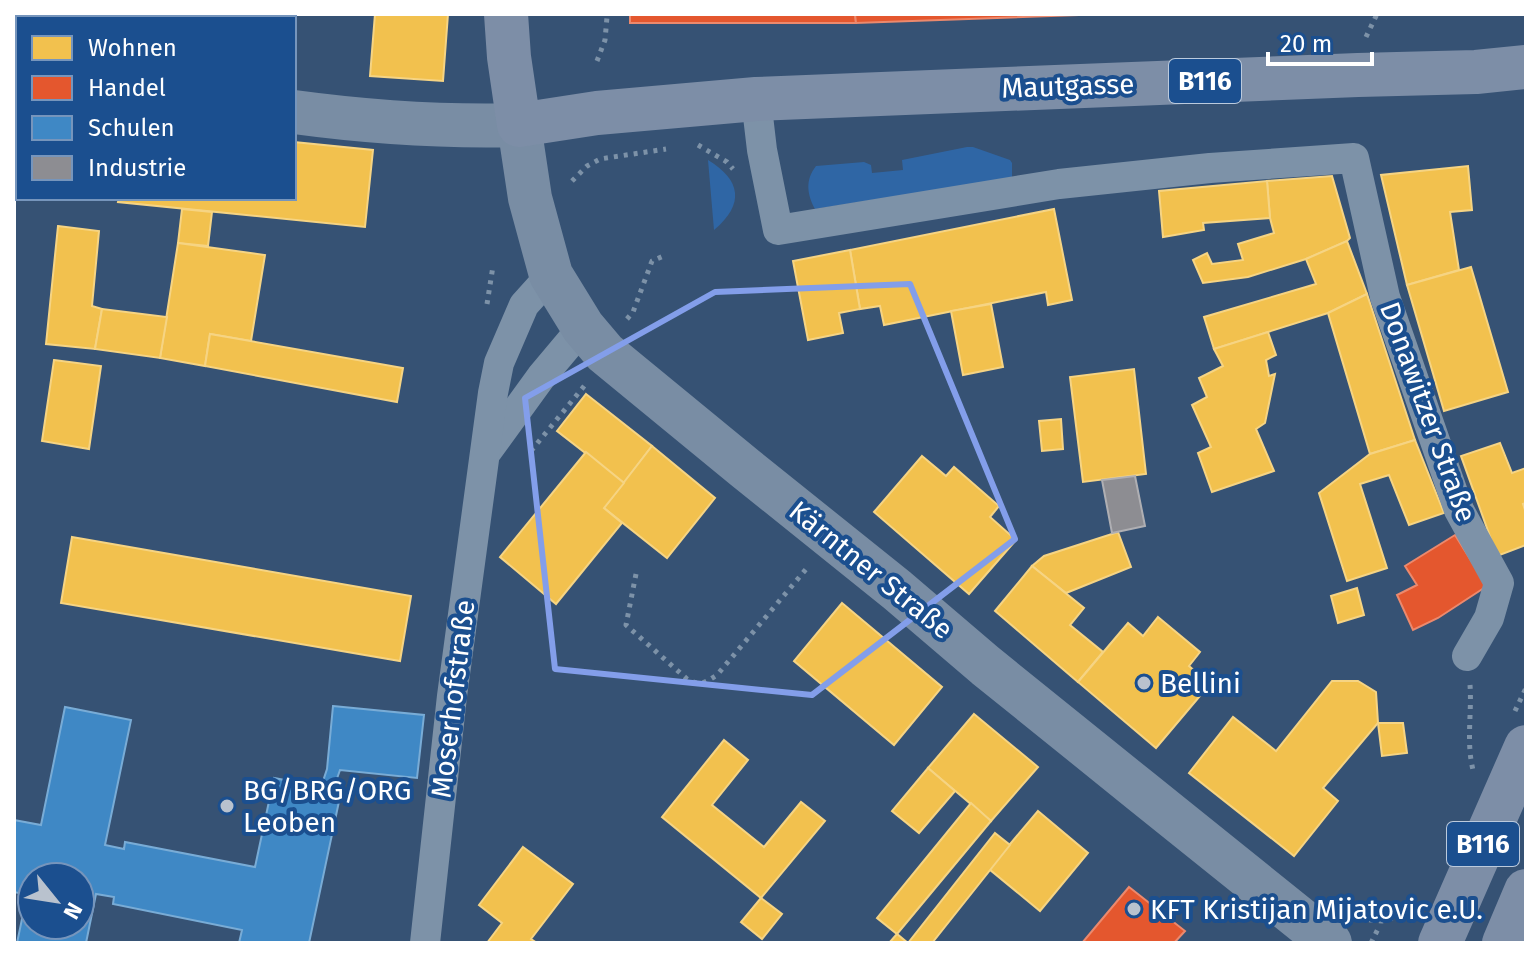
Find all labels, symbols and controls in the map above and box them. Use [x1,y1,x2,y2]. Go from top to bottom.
legend [16,16,296,200]
scale bar [1268,16,1372,66]
text: 20 m [1280,30,1332,58]
text: Wohnen [88,34,177,62]
road number: B116 [1169,59,1241,103]
street label: Mautgasse [1001,67,1135,105]
text: Handel [88,74,166,102]
text: Schulen [88,114,175,142]
text: Industrie [88,154,186,182]
street label: Donawitzer Straße [1373,297,1483,527]
street label: Kärntner Straße [782,494,960,646]
street label: Moserhofstraße [424,598,482,800]
place label: Bellini [1160,667,1241,700]
marker: Bellini [1135,674,1153,692]
place label: BG/BRG/ORG Leoben [243,774,411,839]
marker: BG/BRG/ORG Leoben [218,797,236,815]
road number: B116 [1447,822,1519,866]
north arrow [16,861,96,941]
place label: KFT Kristijan Mijatovic e.U. [1150,893,1483,926]
text: N [58,898,88,924]
marker: KFT Kristijan Mijatovic e.U. [1125,900,1143,918]

